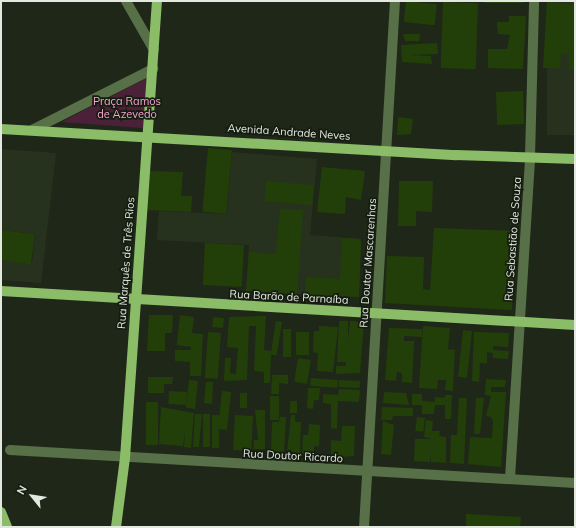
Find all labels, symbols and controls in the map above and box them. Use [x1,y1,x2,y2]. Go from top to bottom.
park label: Praça Ramos de Azevedo [93,95,161,121]
street label: Avenida Andrade Neves [227,121,351,143]
street label: Rua Sebastião de Souza [502,177,524,301]
street label: Rua Marquês de Três Rios [115,197,137,329]
street label: Rua Doutor Mascarenhas [357,198,379,328]
street label: Rua Barão de Parnaíba [229,287,349,307]
street label: Rua Doutor Ricardo [243,447,343,465]
north arrow [12,476,52,516]
text: N [13,483,30,497]

